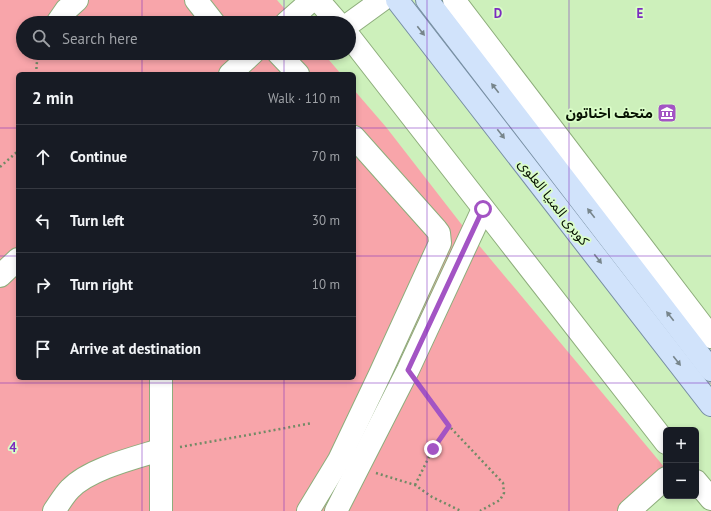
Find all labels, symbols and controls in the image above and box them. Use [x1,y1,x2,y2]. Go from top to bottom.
text: D [494,5,502,22]
text: E [637,5,644,22]
search box [16,16,356,60]
one-way arrow [417,25,426,36]
icon: search [30,27,52,49]
text: Search here [62,29,138,48]
one-way arrow [490,83,499,94]
text: 2 min [32,87,73,109]
text: Walk · 110 m [268,90,340,107]
museum icon: متحف اخناتون [656,102,678,124]
place label: متحف اخناتون [566,104,653,122]
one-way arrow [497,128,505,139]
icon: ahead [32,146,54,168]
text: Continue [70,147,127,166]
text: 70 m [312,148,340,165]
street label: كوبرى المنيا العلوى [515,155,593,249]
route start [474,200,492,218]
one-way arrow [587,208,595,219]
icon: left [32,210,54,232]
text: Turn left [70,211,124,230]
text: 30 m [312,212,340,229]
one-way arrow [593,253,602,264]
icon: right [32,274,54,296]
text: Turn right [70,275,133,294]
text: 10 m [312,276,340,293]
one-way arrow [666,311,674,322]
icon: arrive [32,338,54,360]
text: Arrive at destination [70,339,201,358]
one-way arrow [673,356,682,367]
map controls [663,427,699,499]
button: + [663,427,699,463]
text: 4 [9,439,17,456]
route end [424,440,442,458]
button: − [663,463,699,499]

